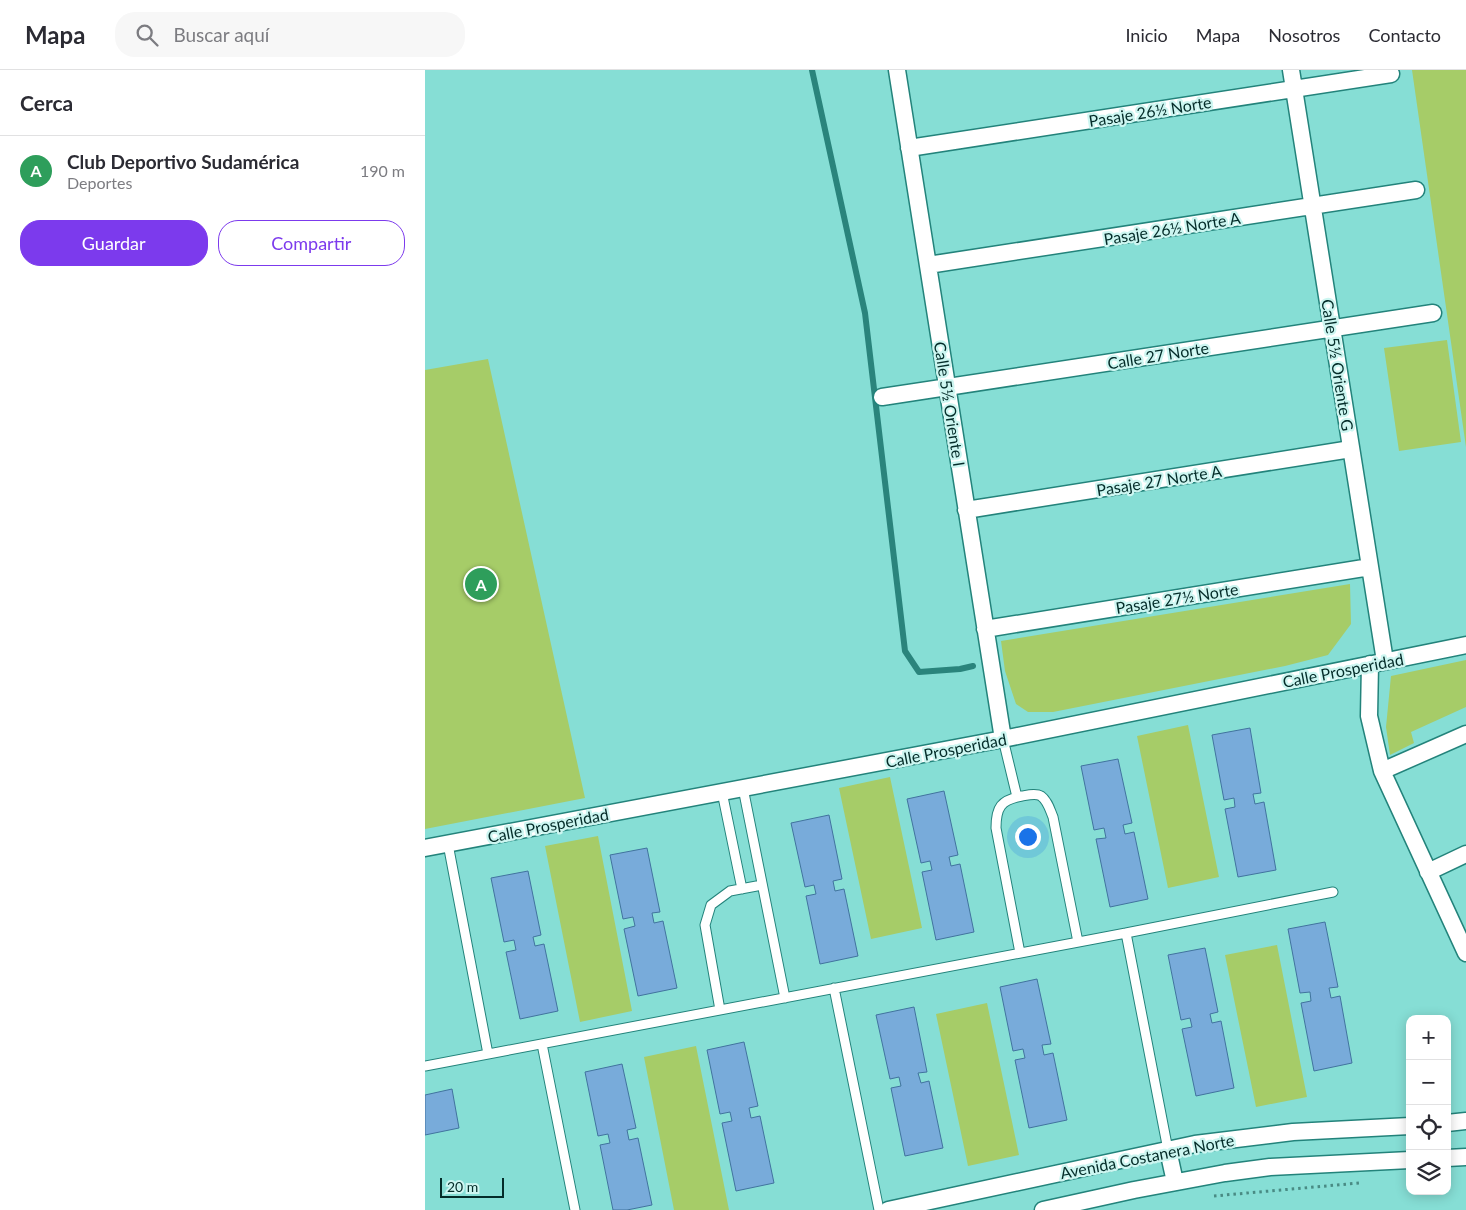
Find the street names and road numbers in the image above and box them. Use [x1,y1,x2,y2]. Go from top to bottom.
street label: Pasaje 26½ Norte [1087,92,1213,130]
street label: Pasaje 26½ Norte A [1102,208,1242,248]
street label: Calle 5½ Oriente G [1318,298,1358,432]
street label: Calle 27 Norte [1106,338,1210,372]
street label: Calle 5½ Oriente I [931,340,969,468]
street label: Pasaje 27 Norte A [1095,461,1223,499]
street label: Pasaje 27½ Norte [1114,579,1240,617]
street label: Calle Prosperidad [1281,649,1405,691]
street label: Calle Prosperidad [884,729,1008,771]
street label: Calle Prosperidad [486,804,610,846]
street label: Avenida Costanera Norte [1058,1130,1236,1182]

